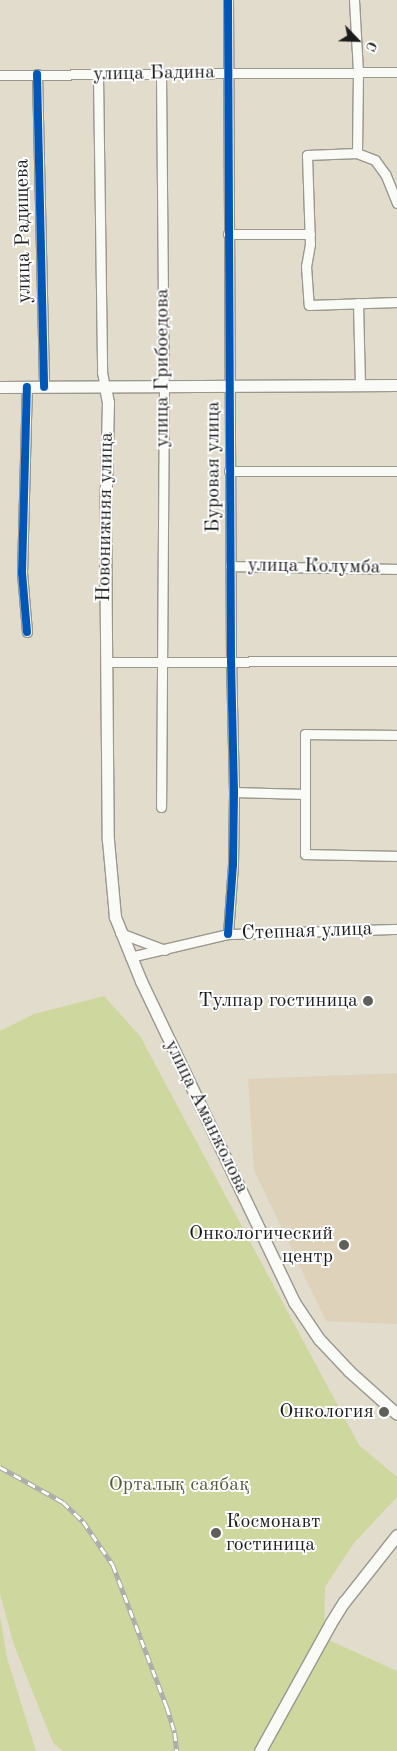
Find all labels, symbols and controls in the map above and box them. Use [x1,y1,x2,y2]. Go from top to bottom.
north arrow [332,15,382,65]
text: С [362,39,379,53]
street label: улица Бадина [93,61,215,87]
street label: улица Радищева [11,158,37,304]
street label: улица Грибоедова [151,288,175,448]
street label: Буровая улица [202,401,226,533]
street label: Новонижняя улица [93,432,119,602]
street label: улица Колумба [247,554,381,580]
street label: Степная улица [241,918,373,946]
place label: Тулпар гостиница [198,989,358,1013]
marker: Тулпар гостиница [362,995,374,1007]
street label: улица Аманжолова [158,1036,254,1198]
place label: Онкологический центр [189,1222,333,1269]
marker: Онкологический центр [337,1238,351,1252]
place label: Онкология [279,1400,374,1424]
marker: Онкология [378,1406,390,1418]
park label: Орталық саябақ [109,1473,249,1497]
place label: Космонавт гостиница [226,1510,321,1557]
marker: Космонавт гостиница [210,1527,222,1539]

